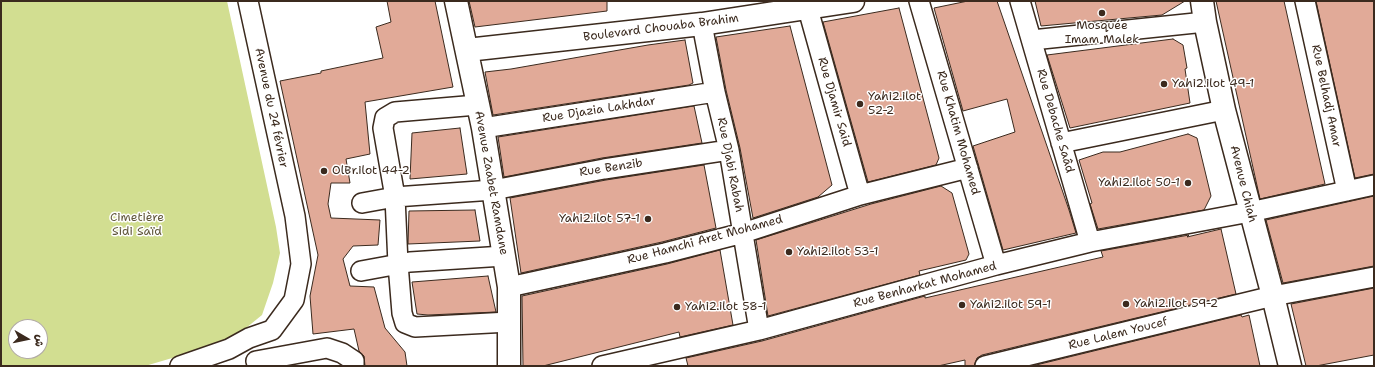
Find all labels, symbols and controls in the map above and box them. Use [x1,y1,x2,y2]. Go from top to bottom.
marker: Mosquée Imam Malek [1097,8,1107,18]
street label: Boulevard Chouaba Brahim [582,11,740,45]
place label: Mosquée Imam Malek [1065,19,1139,47]
street label: Rue Belhadj Amar [1308,43,1344,149]
street label: Avenue du 24 février [251,47,291,169]
street label: Rue Djamir Said [814,56,854,148]
street label: Rue Debache Saâd [1033,67,1077,175]
street label: Rue Khatim Mohamed [933,69,983,197]
place label: Yahi2.ilot 49-1 [1172,77,1254,91]
marker: Yahi2.ilot 49-1 [1159,79,1169,89]
place label: Yahi2.ilot 52-2 [868,90,921,118]
street label: Rue Djazia Lakhdar [541,94,657,126]
marker: Yahi2.ilot 52-2 [855,99,865,109]
street label: Avenue Zaabet Ramdane [471,110,511,256]
street label: Rue Djabi Rabah [714,116,746,214]
street label: Avenue Chiah [1226,144,1260,224]
street label: Rue Benzib [578,156,644,180]
place label: OlBr.ilot 44-2 [332,164,410,178]
marker: OlBr.ilot 44-2 [319,166,329,176]
place label: Yahi2.ilot 50-1 [1098,176,1180,190]
marker: Yahi2.ilot 50-1 [1183,178,1193,188]
park label: Cimetière Sidi Saïd [110,211,164,239]
place label: Yahi2.ilot 57-1 [559,212,640,226]
street label: Rue Hamchi Aret Mohamed [626,212,784,268]
marker: Yahi2.ilot 57-1 [643,214,653,224]
place label: Yahi2.ilot 53-1 [797,245,878,259]
marker: Yahi2.ilot 53-1 [784,247,794,257]
street label: Rue Benharkat Mohamed [852,259,998,311]
place label: Yahi2.ilot 59-2 [1134,297,1218,311]
place label: Yahi2.ilot 59-1 [970,298,1051,312]
marker: Yahi2.ilot 59-2 [1121,299,1131,309]
place label: Yahi2.ilot 58-1 [685,300,767,314]
marker: Yahi2.ilot 59-1 [957,300,967,310]
marker: Yahi2.ilot 58-1 [672,302,682,312]
street label: Rue Lalem Youcef [1067,315,1169,353]
north arrow [8,319,48,359]
text: ش [31,334,48,348]

